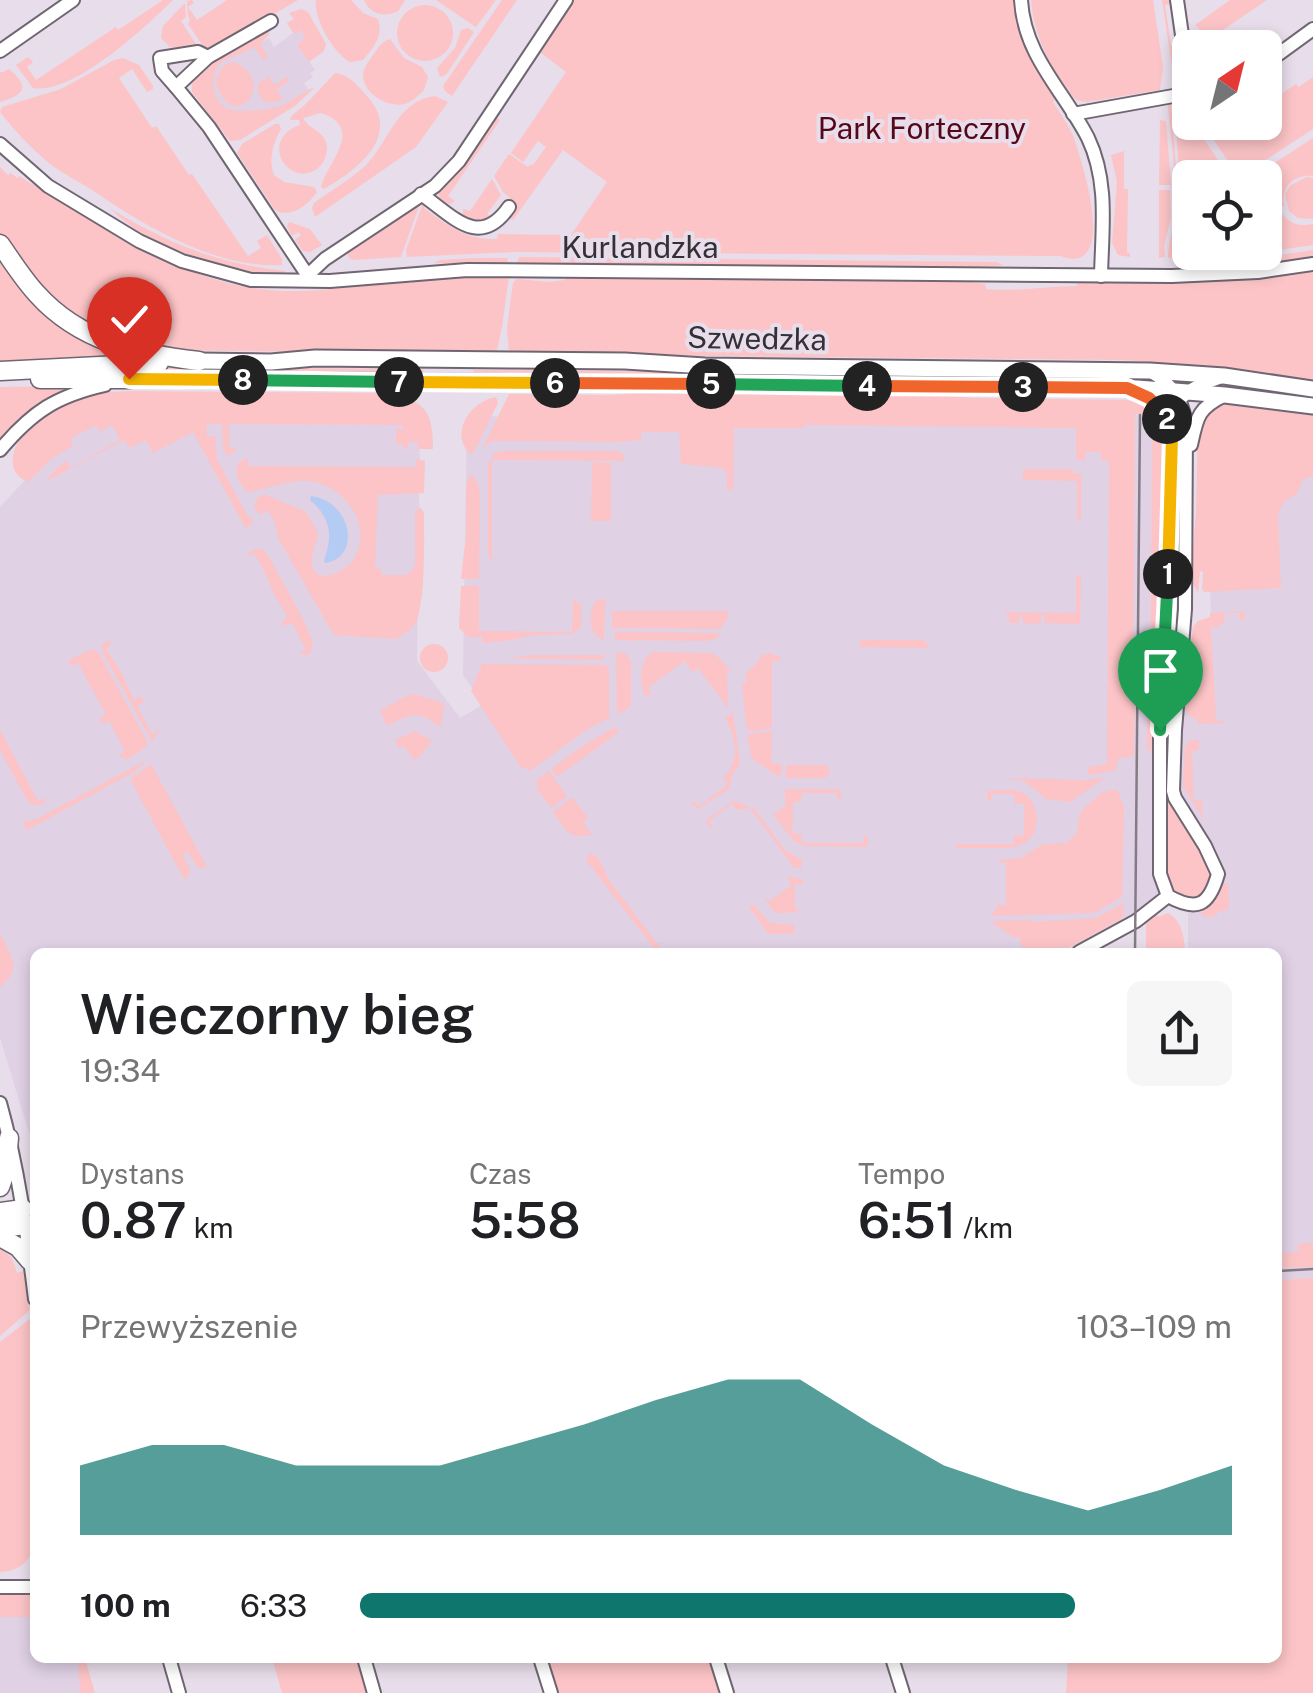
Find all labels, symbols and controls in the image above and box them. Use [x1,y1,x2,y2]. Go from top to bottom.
north arrow [1172,30,1282,140]
map controls [1172,30,1282,270]
park label: Park Forteczny [818,110,1026,146]
button: locate [1172,160,1282,270]
street label: Kurlandzka [561,229,719,265]
pin [87,277,172,380]
icon: check [102,292,157,347]
street label: Szwedzka [687,319,827,357]
pin: 8 [218,355,268,405]
pin: 7 [374,357,424,407]
pin: 6 [530,358,580,408]
pin: 5 [686,359,736,409]
pin: 4 [842,361,892,411]
pin: 3 [998,362,1048,412]
text: 8 [234,363,252,396]
text: 7 [390,365,408,398]
text: 6 [546,366,564,399]
text: 5 [702,367,720,400]
text: 4 [858,369,876,402]
text: 3 [1014,370,1032,403]
pin: 2 [1142,394,1192,444]
text: 2 [1158,402,1176,435]
pin: 1 [1143,549,1193,599]
text: 1 [1162,557,1174,590]
pin [1118,628,1203,731]
icon: arrive [1133,643,1188,698]
button: share [1127,981,1232,1086]
text: Wieczorny bieg [80,982,475,1046]
text: 19:34 [80,1052,160,1089]
text: Dystans [80,1157,184,1190]
text: Czas [469,1157,531,1190]
text: Tempo [858,1157,945,1190]
text: 0.87 [80,1190,187,1249]
text: 5:58 [469,1190,580,1249]
text: 6:51 [858,1190,957,1249]
text: km [187,1211,234,1244]
text: /km [957,1211,1013,1244]
text: Przewyższenie [80,1308,298,1345]
text: 103–109 m [1076,1308,1232,1345]
text: 100 m [80,1587,171,1624]
text: 6:33 [240,1587,307,1624]

